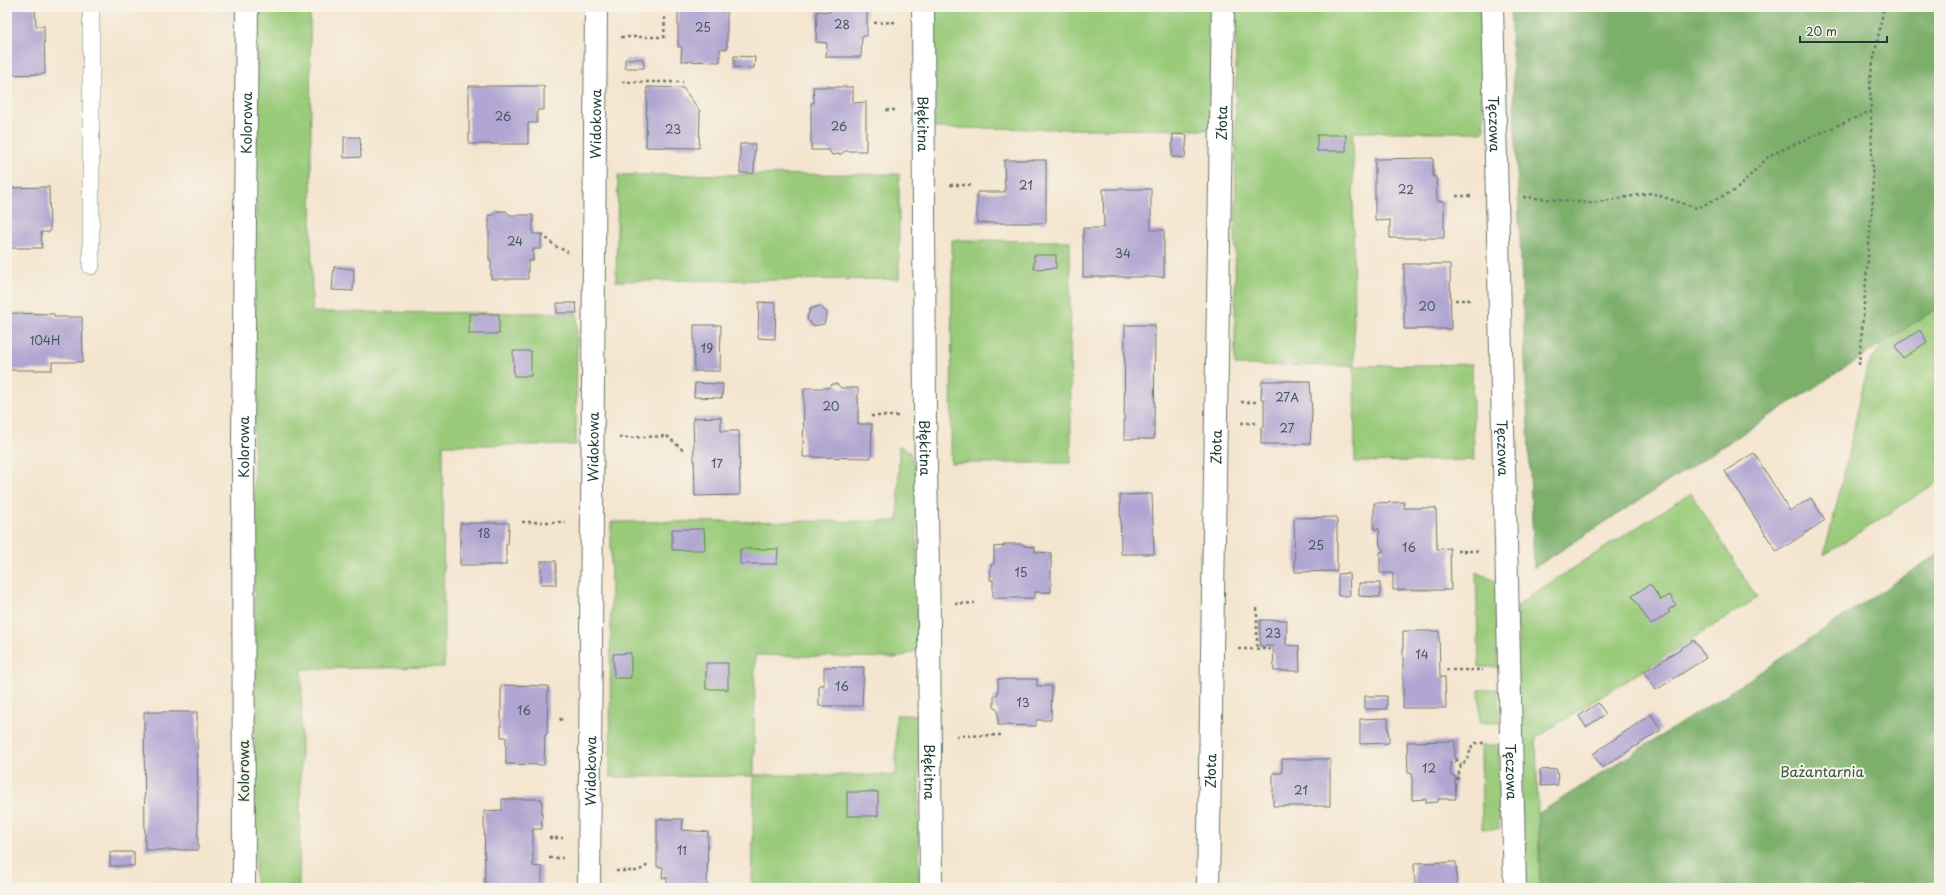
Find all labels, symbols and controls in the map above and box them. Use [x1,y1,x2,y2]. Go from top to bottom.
house number: 28 [834,15,850,33]
house number: 25 [695,18,711,36]
scale bar [1800,18,1887,44]
text: 20 m [1806,22,1837,40]
street label: Widokowa [584,89,606,159]
street label: Kolorowa [235,92,257,154]
street label: Błękitna [913,96,934,152]
street label: Tęczowa [1484,96,1506,153]
street label: Złota [1210,105,1232,141]
house number: 26 [495,107,511,125]
house number: 26 [831,117,847,135]
house number: 23 [665,120,681,138]
house number: 21 [1019,176,1033,194]
house number: 22 [1398,180,1414,198]
house number: 24 [507,232,523,250]
house number: 34 [1115,244,1131,262]
house number: 20 [1418,297,1436,315]
house number: 104H [30,331,60,349]
house number: 19 [701,339,713,357]
house number: 27A [1275,388,1299,406]
house number: 20 [822,397,840,415]
street label: Widokowa [582,412,603,482]
street label: Kolorowa [232,416,254,478]
house number: 27 [1280,419,1295,437]
street label: Tęczowa [1492,419,1515,477]
street label: Błękitna [915,420,937,476]
street label: Złota [1205,429,1226,465]
house number: 17 [711,454,723,472]
house number: 18 [478,524,490,542]
house number: 25 [1308,536,1324,554]
house number: 16 [1402,538,1416,556]
house number: 15 [1014,563,1028,581]
house number: 23 [1265,624,1281,642]
house number: 14 [1415,645,1429,663]
house number: 16 [835,677,849,695]
house number: 13 [1016,693,1030,711]
house number: 16 [517,701,531,719]
street label: Widokowa [579,736,601,806]
street label: Kolorowa [233,740,254,802]
street label: Tęczowa [1501,743,1523,800]
street label: Błękitna [919,744,941,800]
street label: Złota [1199,753,1221,789]
house number: 12 [1422,759,1436,777]
park label: Bażantarnia [1780,761,1864,782]
house number: 21 [1294,781,1308,799]
house number: 11 [677,841,687,859]

